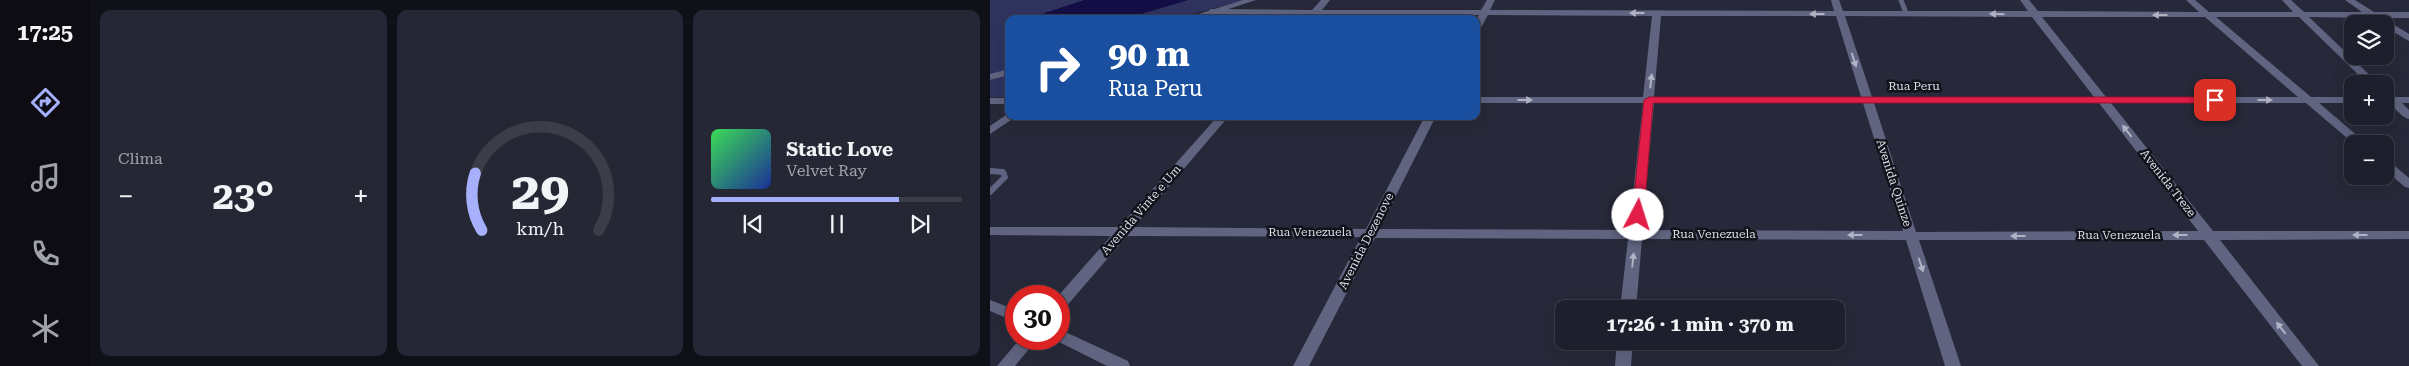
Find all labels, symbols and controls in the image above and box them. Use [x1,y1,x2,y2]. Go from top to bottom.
one-way arrow [1629,9,1645,17]
one-way arrow [1809,10,1825,18]
one-way arrow [1989,10,2005,18]
one-way arrow [2151,11,2167,19]
map controls [2344,15,2394,185]
button: layers [2344,15,2394,65]
text: 17:25 [17,20,73,45]
text: 90 m [1108,34,1190,75]
icon: right [1025,35,1090,100]
one-way arrow [1850,53,1858,68]
one-way arrow [1647,73,1655,89]
button: + [2344,75,2394,125]
text: Rua Peru [1108,76,1203,101]
street label: Rua Peru [1888,79,1940,93]
pin [2194,79,2236,121]
icon: directions [28,85,63,120]
icon: arrive [2201,86,2229,114]
one-way arrow [1517,96,1533,104]
one-way arrow [2257,96,2273,104]
one-way arrow [2122,124,2132,138]
button: − [2344,135,2394,185]
text: Static Love [786,138,893,161]
street label: Avenida Quinze [1873,138,1915,229]
street label: Avenida Treze [2137,147,2199,220]
text: Clima [118,149,163,168]
icon: music [28,160,63,195]
text: 29 [511,161,569,222]
text: Velvet Ray [786,161,867,180]
street label: Avenida Vinte e Um [1098,162,1184,258]
text: 23° [213,174,274,218]
text: − [118,180,134,213]
text: + [353,180,369,213]
position arrow [1611,188,1663,240]
street label: Avenida Dezenove [1336,190,1397,292]
icon: previous [739,210,767,238]
icon: pause [823,210,851,238]
icon: next [906,210,934,238]
text: km/h [516,218,564,239]
street label: Rua Venezuela [1268,225,1352,239]
street label: Rua Venezuela [1672,227,1756,241]
street label: Rua Venezuela [2077,228,2161,242]
one-way arrow [1847,231,1863,239]
one-way arrow [2172,231,2188,239]
one-way arrow [2352,231,2368,239]
one-way arrow [2010,232,2026,240]
icon: phone [28,236,63,271]
one-way arrow [1629,252,1637,268]
one-way arrow [1917,257,1925,272]
speed limit sign: 30 [1005,285,1070,350]
icon: climate [28,311,63,346]
text: 17:26 · 1 min · 370 m [1606,313,1794,336]
one-way arrow [2276,322,2287,335]

